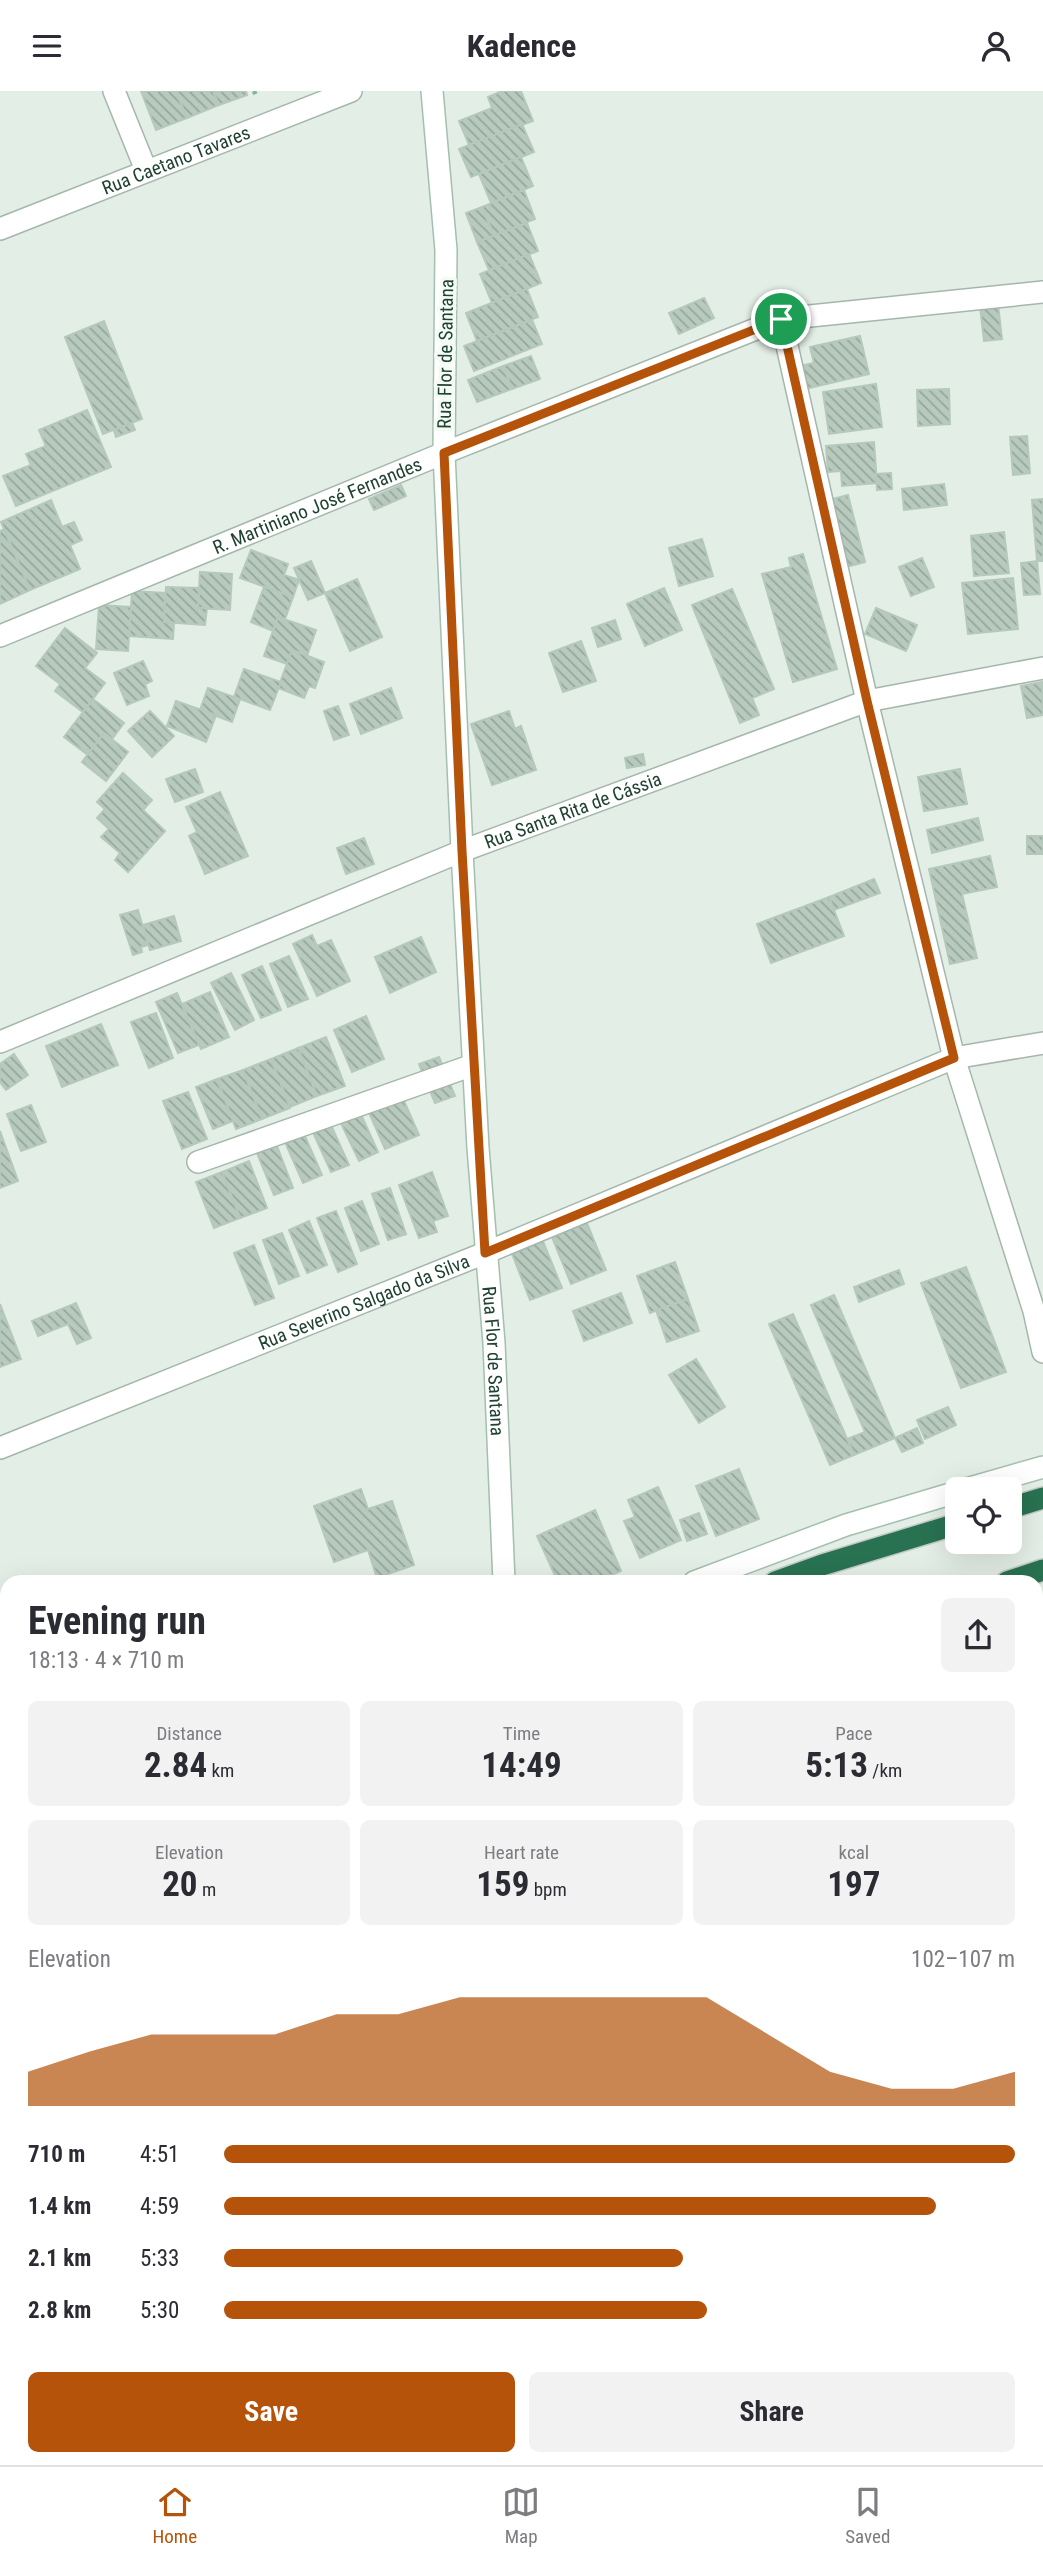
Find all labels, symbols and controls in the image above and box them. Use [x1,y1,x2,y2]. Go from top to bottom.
icon: menu [28,27,66,65]
text: Kadence [467,27,576,65]
icon: person [977,27,1015,65]
street label: Rua Caetano Tavares [99,121,253,200]
street label: Rua Flor de Santana [433,279,458,429]
pin [751,289,811,349]
icon: arrive [762,300,800,338]
street label: R. Martiniano José Fernandes [209,452,425,559]
street label: Rua Santa Rita de Cássia [481,767,665,854]
street label: Rua Severino Salgado da Silva [255,1250,473,1355]
street label: Rua Flor de Santana [477,1285,509,1436]
map controls [945,1477,1022,1554]
button: locate [945,1477,1022,1554]
button: share [941,1598,1015,1672]
text: Evening run [28,1599,206,1643]
text: 18:13 · 4 × 710 m [28,1647,184,1674]
text: Distance [156,1722,222,1745]
text: Time [503,1722,540,1745]
text: Pace [835,1722,872,1745]
text: 2.84 [144,1745,207,1786]
text: 14:49 [481,1745,562,1786]
text: 5:13 [805,1745,868,1786]
text: km [207,1759,234,1782]
text: /km [868,1759,902,1782]
text: Elevation [155,1841,223,1864]
text: Heart rate [484,1841,559,1864]
text: kcal [839,1841,869,1864]
text: 20 [162,1864,198,1905]
text: 159 [476,1864,529,1905]
text: 197 [827,1864,880,1905]
text: m [198,1878,216,1901]
text: bpm [529,1878,567,1901]
text: Elevation [28,1946,111,1973]
text: 102–107 m [911,1946,1015,1973]
text: 710 m [28,2141,85,2168]
text: 4:51 [140,2141,179,2168]
text: 1.4 km [28,2193,91,2220]
text: 4:59 [140,2193,179,2220]
text: 2.1 km [28,2245,91,2272]
text: 5:33 [140,2245,179,2272]
text: 2.8 km [28,2297,91,2324]
text: 5:30 [140,2297,179,2324]
button: Save [28,2372,515,2452]
button: Share [529,2372,1015,2452]
tab: Home [153,2483,197,2548]
tab: Map [502,2483,540,2548]
tab: Saved [845,2483,890,2548]

